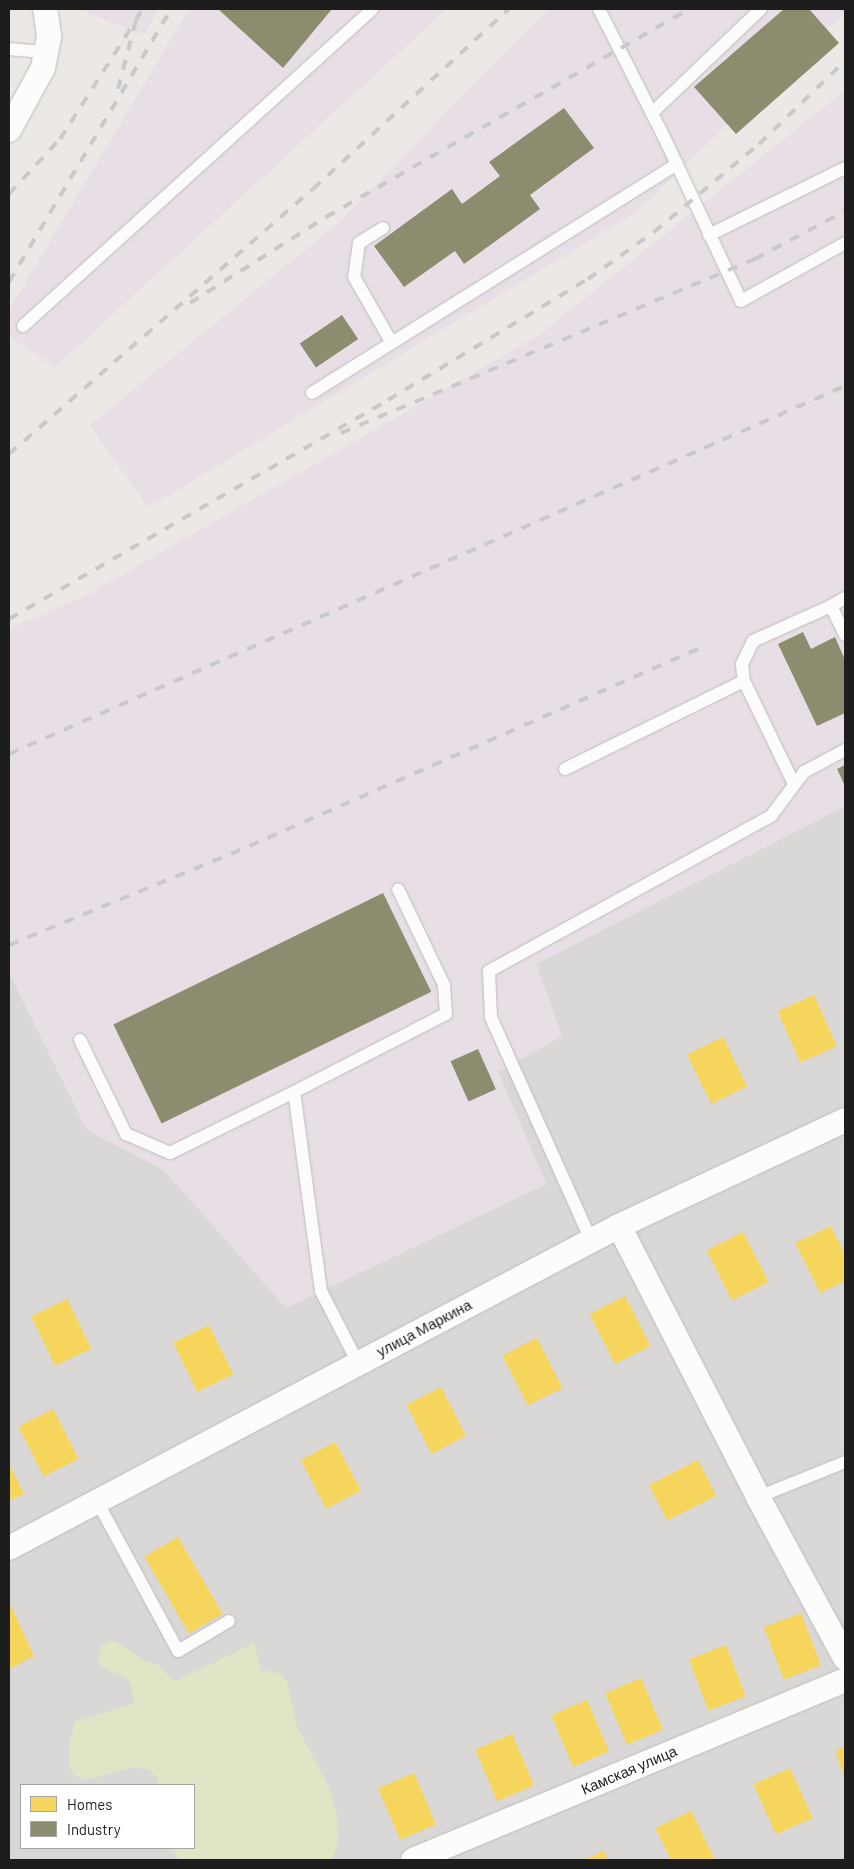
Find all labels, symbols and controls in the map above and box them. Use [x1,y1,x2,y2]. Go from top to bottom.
street label: улица Маркина [373,1295,475,1361]
street label: Камская улица [578,1742,680,1798]
legend [20,1784,195,1849]
text: Homes [67,1795,112,1813]
text: Industry [67,1820,121,1838]

